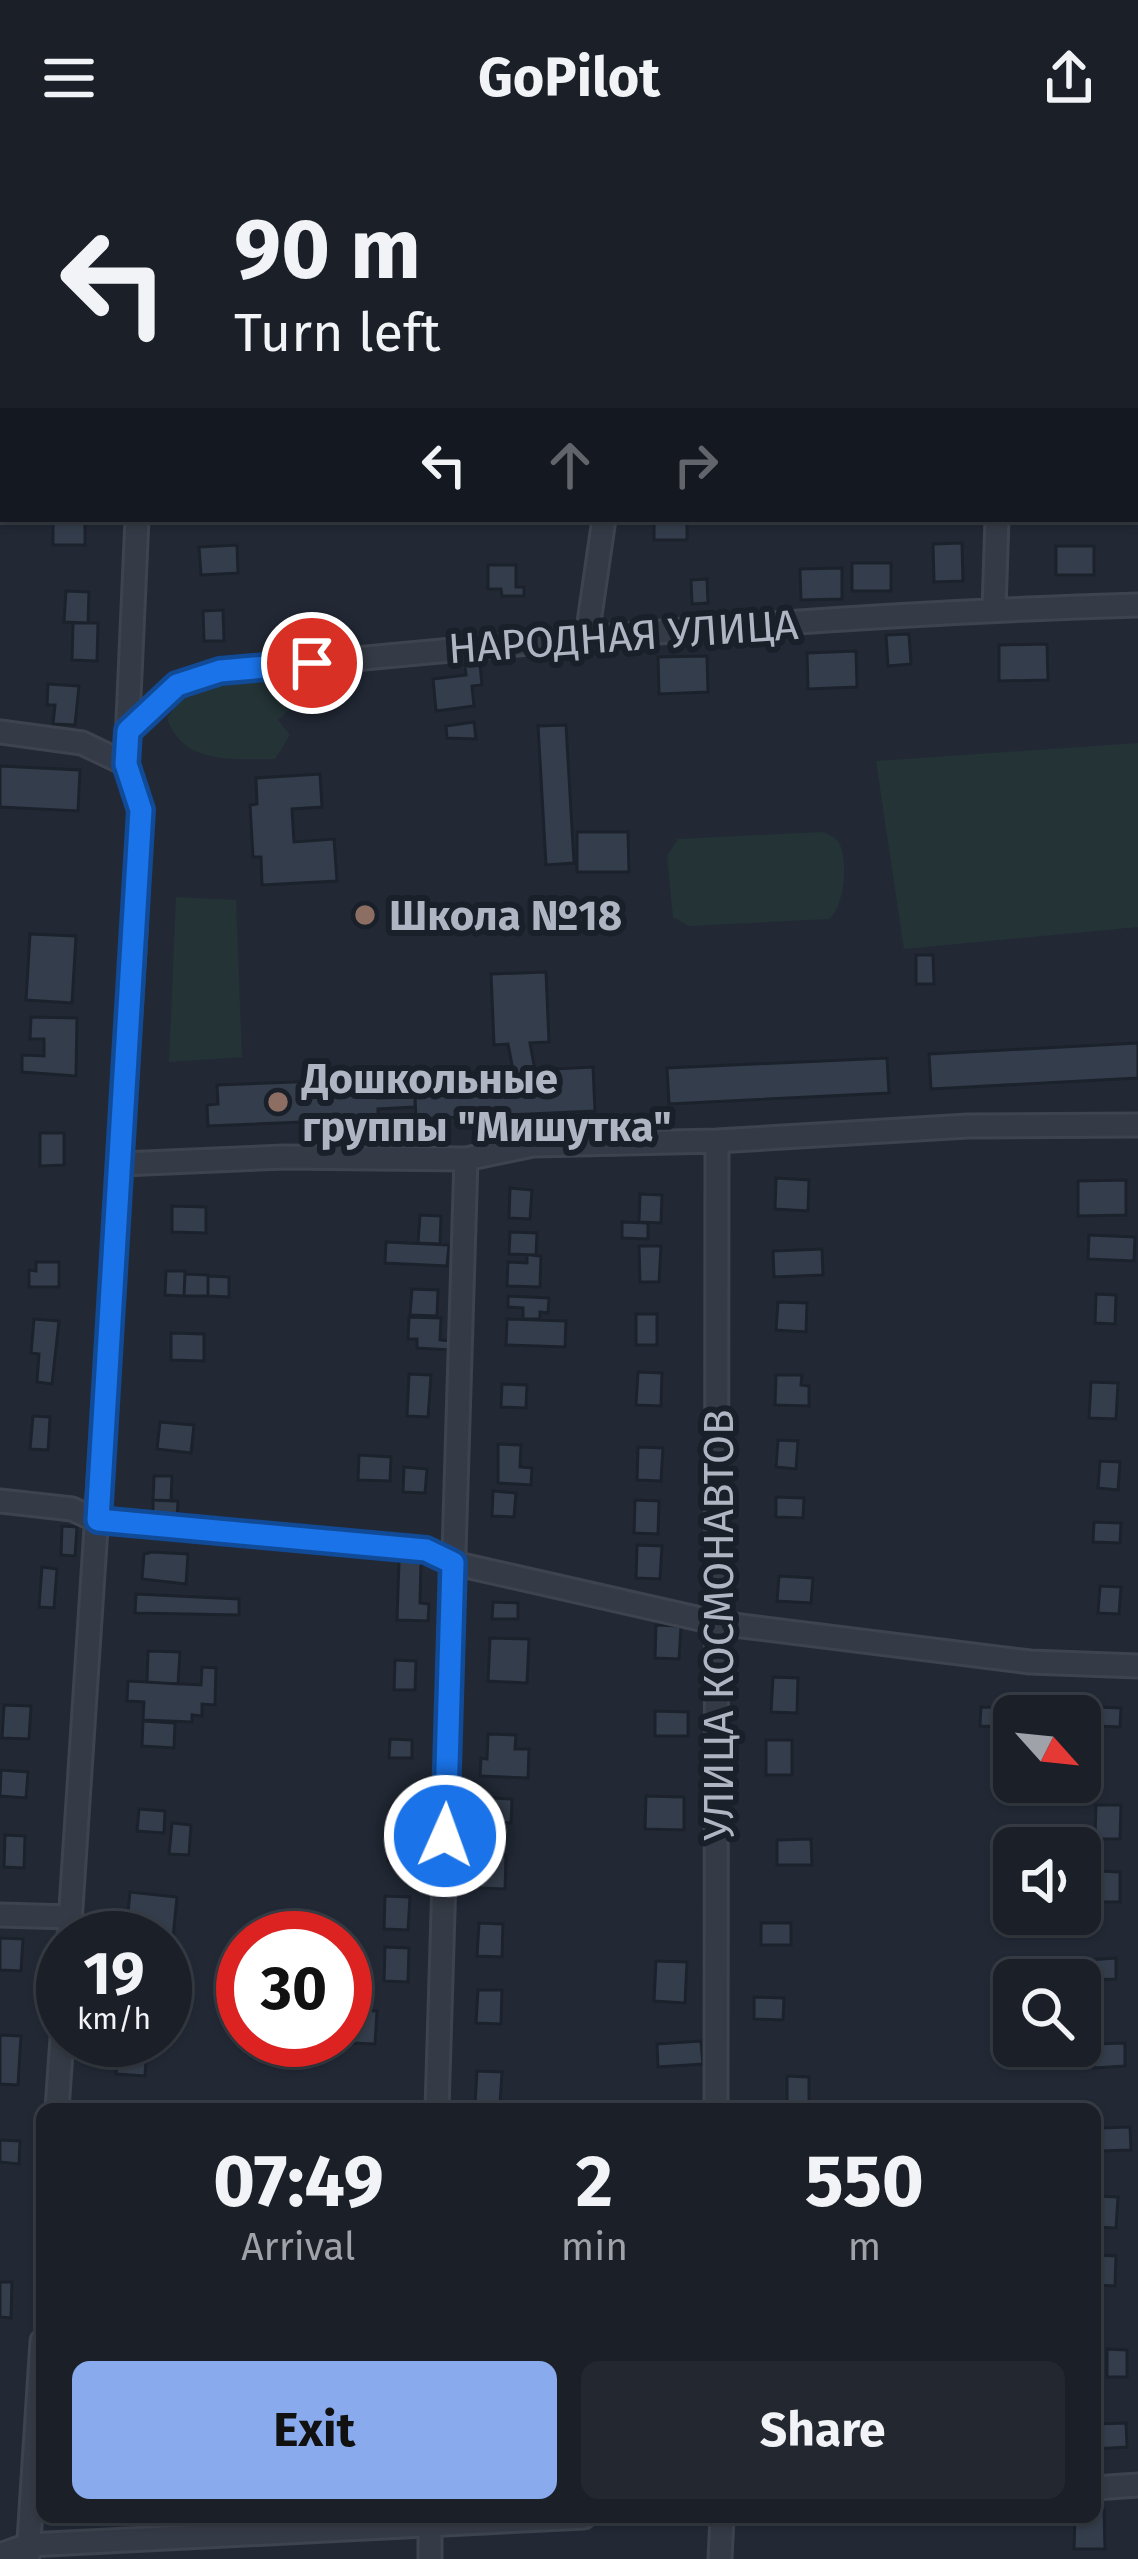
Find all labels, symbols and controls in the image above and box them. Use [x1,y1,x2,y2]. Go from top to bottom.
icon: menu [36,45,102,111]
icon: share [1036,45,1102,111]
text: GoPilot [478,46,660,110]
text: 90 m [234,199,421,300]
icon: left [36,204,192,360]
text: Turn left [234,301,441,365]
icon: left [411,432,477,498]
icon: ahead [537,432,603,498]
icon: right [663,432,729,498]
street label: НАРОДНАЯ УЛИЦА [446,600,800,674]
pin [261,612,363,714]
icon: arrive [279,630,345,696]
place label: Школа №18 [389,891,622,941]
marker: Школа №18 [352,902,378,928]
place label: Дошкольные группы "Мишутка" [301,1054,672,1152]
marker: Дошкольные группы "Мишутка" [265,1089,291,1115]
street label: УЛИЦА КОСМОНАВТОВ [694,1409,744,1841]
north arrow [993,1695,1101,1803]
map controls [993,1695,1101,2067]
position arrow [382,1773,508,1899]
button: sound [993,1827,1101,1935]
speed limit sign: 30 [216,1911,372,2067]
text: 19 [83,1938,145,2010]
button: search [993,1959,1101,2067]
text: km/h [77,2001,151,2037]
text: 07:49 [213,2139,384,2225]
text: 2 [576,2139,613,2225]
text: 550 [805,2139,924,2225]
text: Arrival [241,2224,356,2270]
text: min [561,2224,628,2270]
text: m [848,2224,881,2270]
button: Exit [72,2361,557,2499]
button: Share [581,2361,1065,2499]

